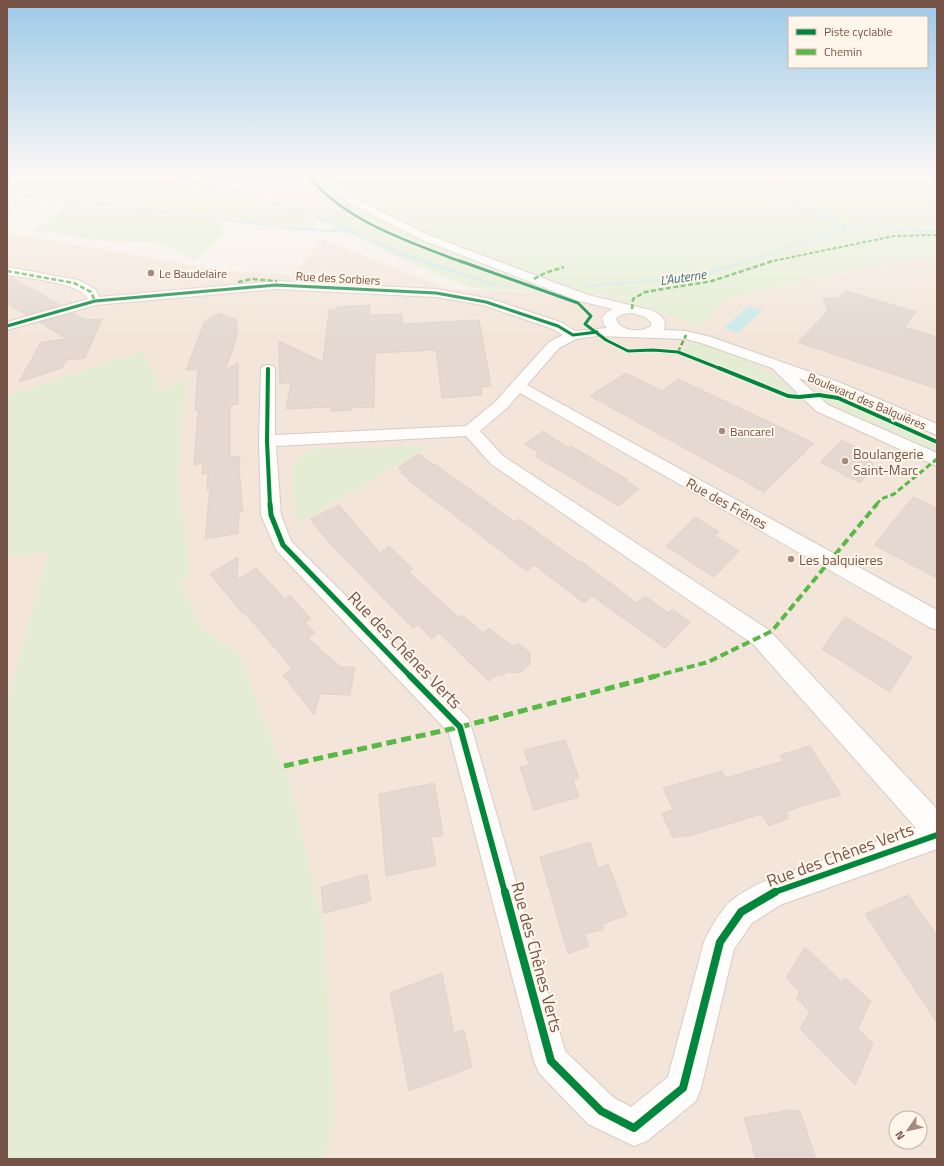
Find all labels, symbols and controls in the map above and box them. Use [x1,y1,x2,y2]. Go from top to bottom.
legend [788,16,928,68]
text: Piste cyclable [824,22,892,41]
text: Chemin [824,42,862,61]
place label: Le Baudelaire [159,264,227,283]
water label: L'Auterne [659,264,708,290]
street label: Rue des Sorbiers [295,266,381,290]
marker: Le Baudelaire [146,268,156,278]
street label: Boulevard des Balquières [805,367,930,435]
place label: Bancarel [730,422,774,441]
marker: Bancarel [717,426,727,436]
place label: Boulangerie Saint-Marc [853,443,923,480]
marker: Boulangerie Saint-Marc [840,456,850,466]
street label: Rue des Frênes [682,472,772,534]
place label: Les balquieres [799,549,883,570]
marker: Les balquieres [786,554,796,564]
street label: Rue des Chênes Verts [342,585,468,715]
street label: Rue des Chênes Verts [763,816,917,894]
street label: Rue des Chênes Verts [504,879,570,1035]
north arrow [888,1110,928,1150]
text: N [891,1128,908,1143]

